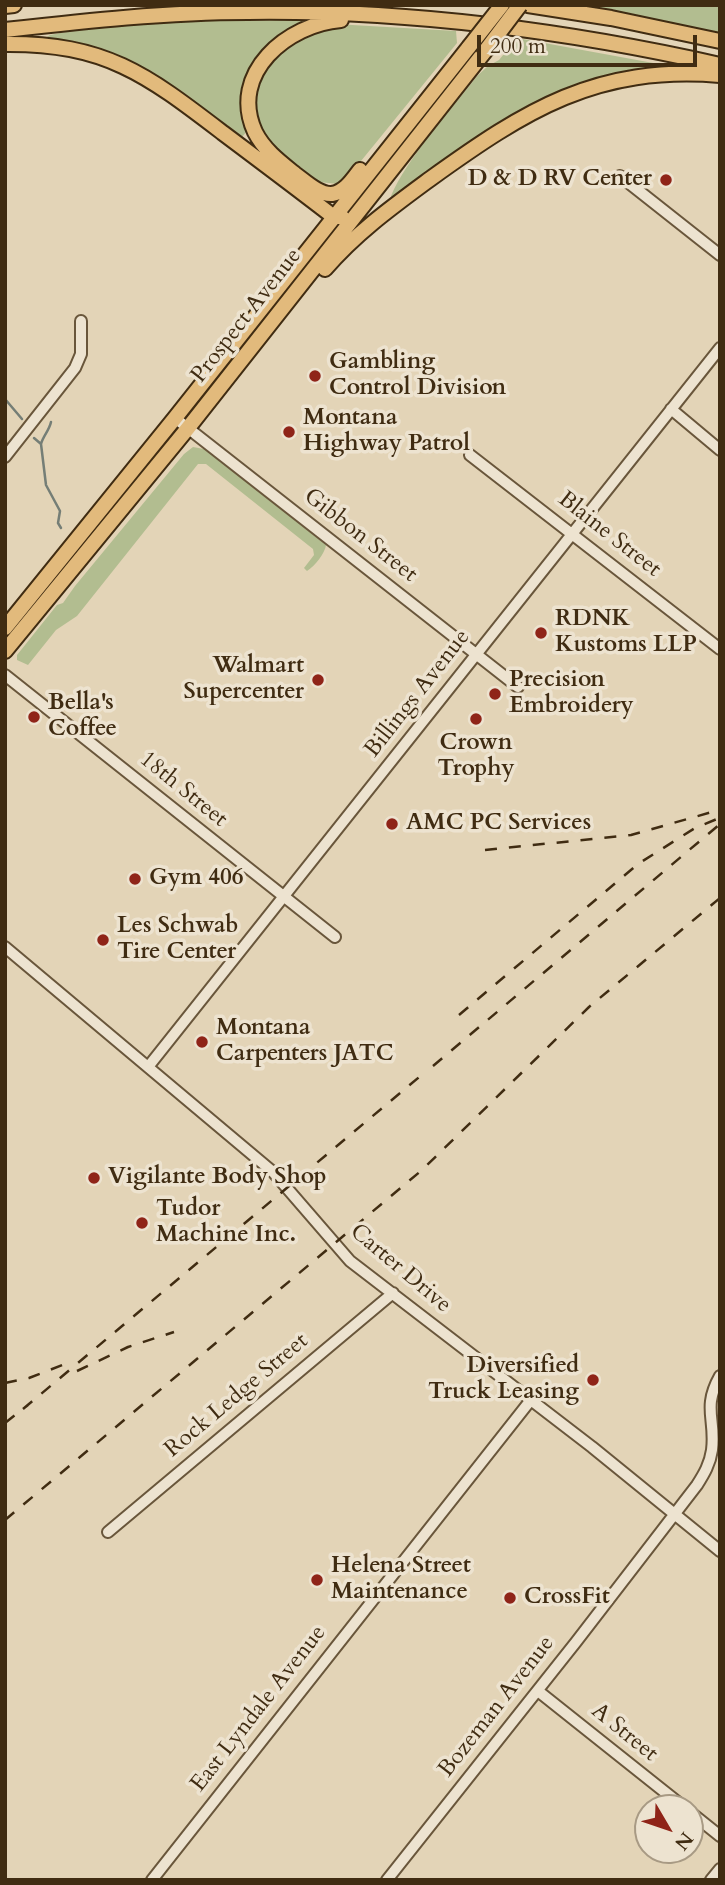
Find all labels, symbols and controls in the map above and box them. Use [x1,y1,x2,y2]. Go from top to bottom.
scale bar [480,21,700,65]
text: 200 m [490,32,546,61]
place label: D & D RV Center [468,166,652,194]
marker: D & D RV Center [658,172,674,188]
street label: Prospect Avenue [186,243,308,389]
place label: Gambling Control Division [329,349,506,403]
marker: Gambling Control Division [307,368,323,384]
place label: Montana Highway Patrol [303,405,470,459]
marker: Montana Highway Patrol [281,424,297,440]
street label: Gibbon Street [298,483,422,589]
street label: Blaine Street [552,486,666,584]
place label: RDNK Kustoms LLP [555,606,697,660]
street label: Billings Avenue [360,625,476,763]
marker: RDNK Kustoms LLP [533,625,549,641]
place label: Walmart Supercenter [184,653,304,707]
place label: Precision Embroidery [509,667,634,721]
marker: Walmart Supercenter [310,672,326,688]
marker: Precision Embroidery [487,686,503,702]
place label: Bella's Coffee [48,690,117,744]
marker: Bella's Coffee [26,709,42,725]
marker: Crown Trophy [468,711,484,727]
place label: Crown Trophy [438,730,514,784]
street label: 18th Street [134,746,232,834]
place label: AMC PC Services [406,810,591,838]
marker: AMC PC Services [384,816,400,832]
place label: Gym 406 [149,865,243,893]
marker: Gym 406 [127,871,143,887]
place label: Les Schwab Tire Center [117,913,239,967]
marker: Les Schwab Tire Center [95,932,111,948]
place label: Montana Carpenters JATC [216,1015,394,1069]
marker: Montana Carpenters JATC [194,1034,210,1050]
place label: Vigilante Body Shop [108,1164,327,1192]
marker: Vigilante Body Shop [86,1170,102,1186]
place label: Tudor Machine Inc. [156,1196,296,1250]
marker: Tudor Machine Inc. [134,1215,150,1231]
street label: Carter Drive [344,1219,456,1319]
street label: Rock Ledge Street [160,1328,314,1464]
place label: Diversified Truck Leasing [428,1353,579,1407]
marker: Diversified Truck Leasing [585,1372,601,1388]
place label: Helena Street Maintenance [331,1553,471,1607]
marker: Helena Street Maintenance [309,1572,325,1588]
place label: CrossFit [524,1584,610,1612]
marker: CrossFit [502,1590,518,1606]
street label: East Lyndale Avenue [185,1620,333,1798]
street label: Bozeman Avenue [433,1631,561,1783]
street label: A Street [585,1698,663,1768]
north arrow [634,1794,704,1864]
text: N [668,1826,699,1856]

